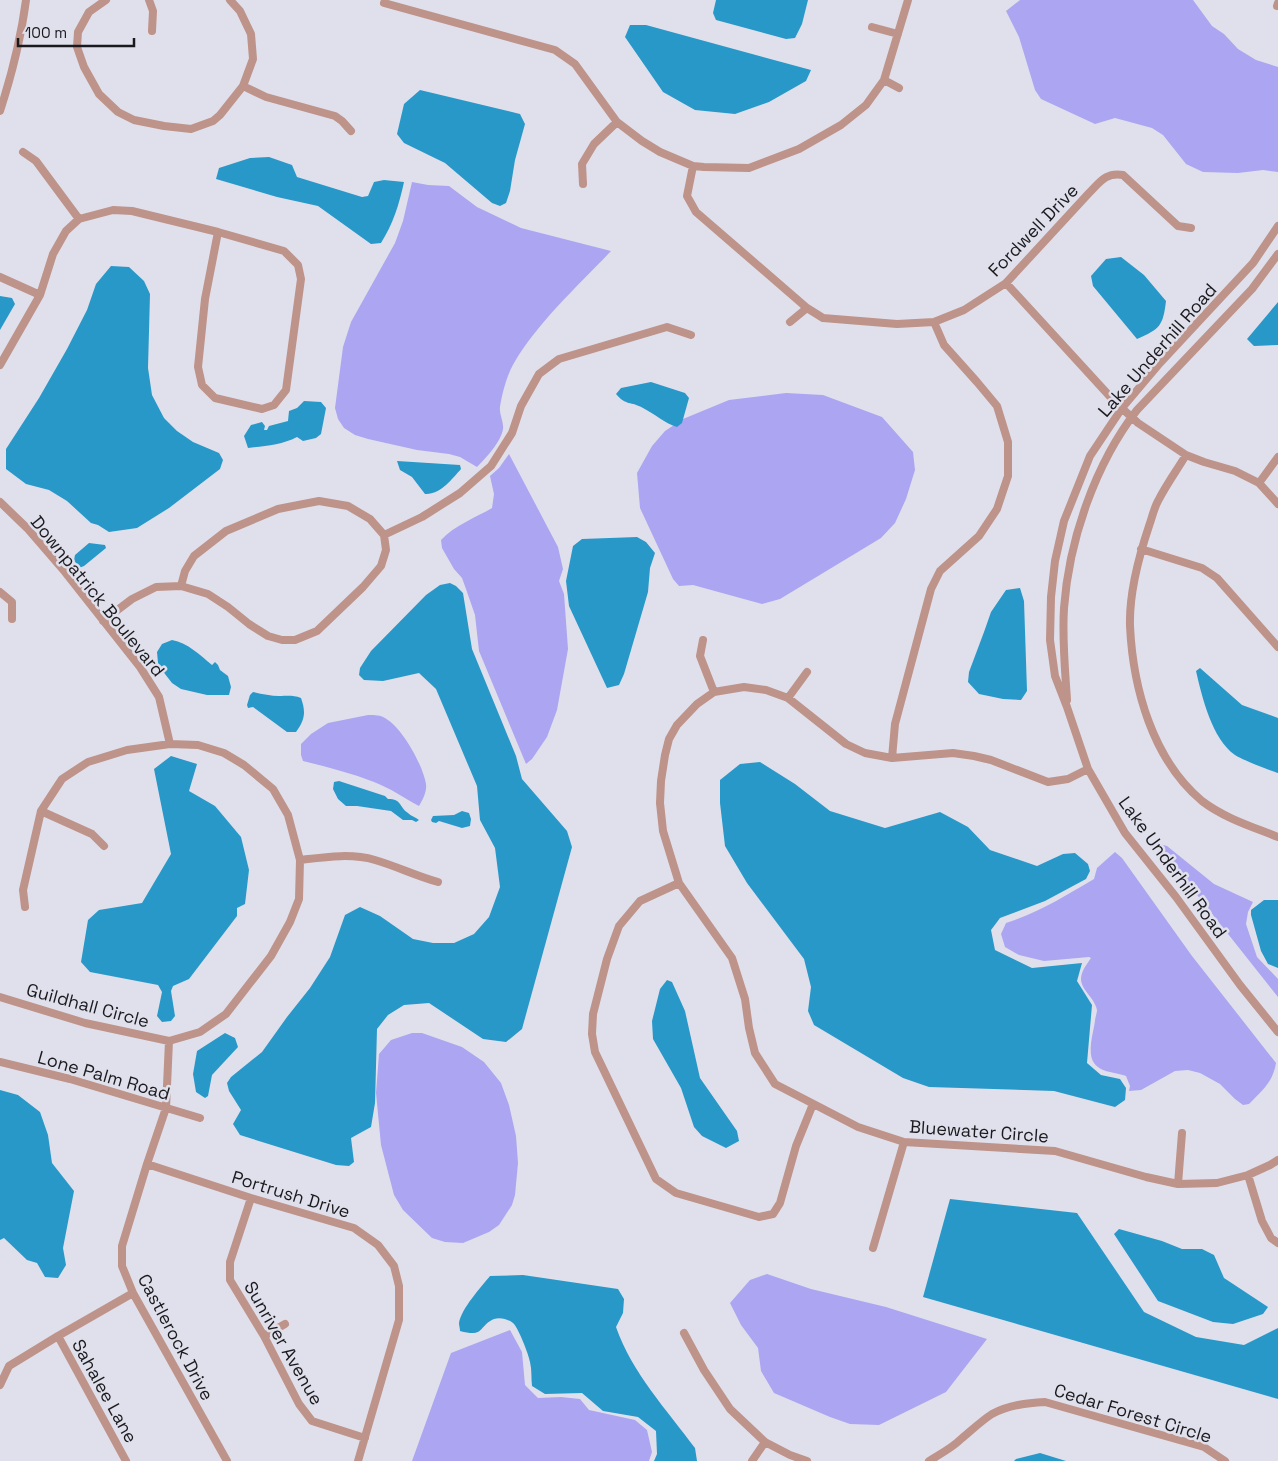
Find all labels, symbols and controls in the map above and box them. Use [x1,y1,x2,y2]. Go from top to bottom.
scale bar [18,15,134,47]
text: 100 m [25,23,67,42]
street label: Fordwell Drive [983,179,1083,281]
street label: Lake Underhill Road [1093,278,1221,422]
street label: Downpatrick Boulevard [26,511,170,681]
street label: Lake Underhill Road [1114,792,1232,942]
street label: Guildhall Circle [24,978,152,1032]
street label: Lone Palm Road [35,1045,173,1105]
street label: Bluewater Circle [908,1115,1050,1147]
street label: Portrush Drive [229,1165,353,1223]
street label: Castlerock Drive [133,1270,219,1404]
street label: Sunriver Avenue [239,1277,329,1409]
street label: Sahalee Lane [67,1335,143,1447]
street label: Cedar Forest Circle [1051,1378,1215,1448]

